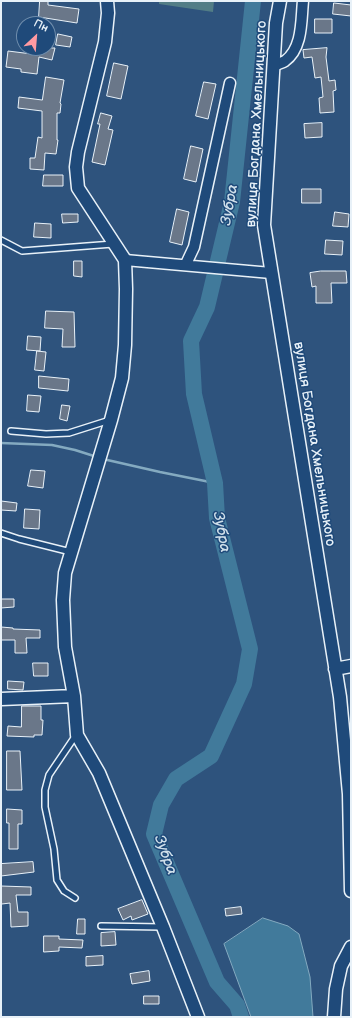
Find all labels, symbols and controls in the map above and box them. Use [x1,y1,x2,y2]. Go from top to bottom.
north arrow [16,16,56,56]
text: Пн [32,17,50,35]
street label: вулиця Богдана Хмельницького [243,20,271,228]
water label: Зубра [218,183,242,227]
street label: вулиця Богдана Хмельницького [290,341,338,547]
water label: Зубра [208,510,234,554]
water label: Зубра [149,833,181,877]

